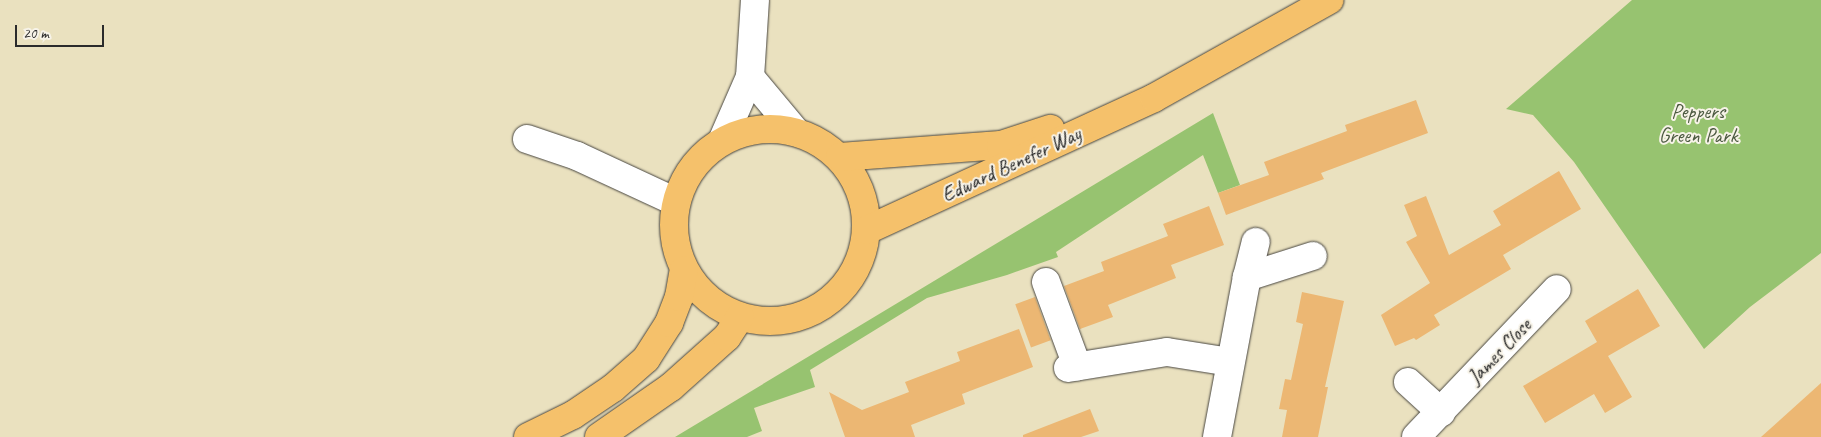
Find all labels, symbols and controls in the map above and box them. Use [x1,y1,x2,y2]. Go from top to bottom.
scale bar [18,15,106,47]
text: 20 m [23,24,49,43]
park label: Peppers Green Park [1658,98,1738,148]
street label: Edward Benefer Way [937,121,1085,207]
street label: James Close [1462,313,1536,389]

